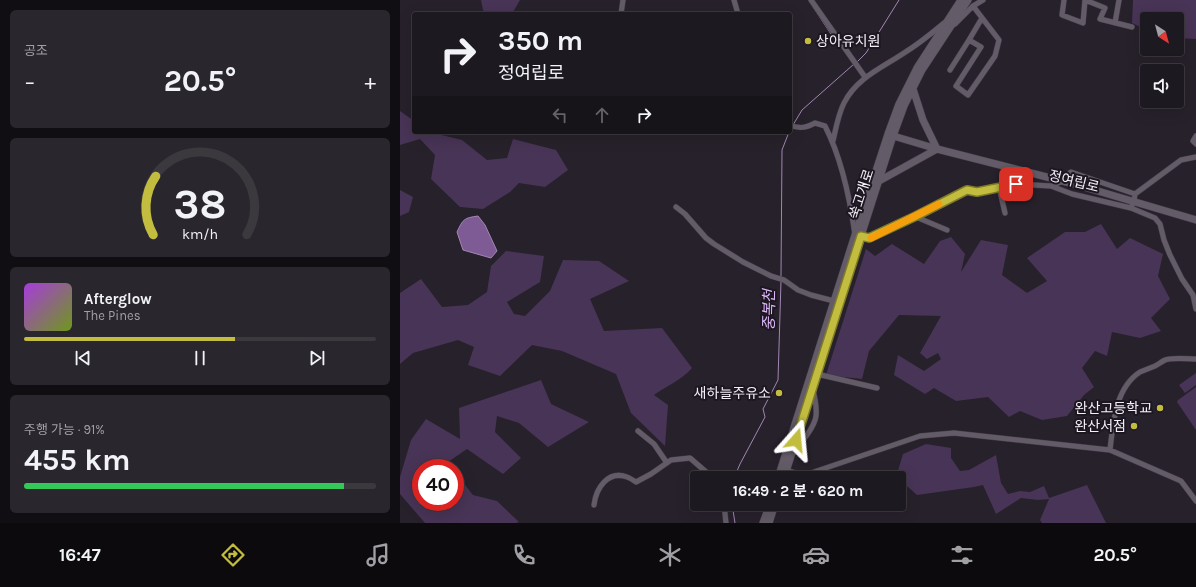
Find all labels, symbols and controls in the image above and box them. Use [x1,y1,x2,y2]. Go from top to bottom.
north arrow [1140,12,1184,56]
map controls [1140,12,1184,108]
text: 350 m [498,24,583,57]
icon: right [432,28,484,80]
place label: 상아유치원 [816,33,880,50]
marker: 상아유치원 [803,36,813,46]
text: 공조 [24,43,48,58]
text: 정여립로 [498,62,564,84]
text: 20.5° [164,63,236,99]
button: sound [1140,64,1184,108]
text: − [24,69,36,95]
text: + [364,69,376,95]
icon: left [549,104,571,126]
icon: ahead [591,104,613,126]
icon: right [633,104,655,126]
street label: 쑥고개로 [845,167,878,221]
pin [999,167,1033,201]
street label: 정여립로 [1047,167,1101,196]
icon: arrive [1005,173,1027,195]
text: 38 [174,180,226,228]
text: km/h [182,226,218,243]
water label: 중복천 [760,287,778,331]
text: Afterglow [84,290,152,308]
text: The Pines [84,308,141,323]
icon: previous [72,347,94,369]
icon: pause [189,347,211,369]
icon: next [306,347,328,369]
place label: 새하늘주유소 [694,385,771,402]
marker: 새하늘주유소 [774,388,784,398]
place label: 완산고등학교 [1075,400,1152,417]
marker: 완산고등학교 [1155,403,1165,413]
place label: 완산서점 [1074,418,1126,435]
position arrow [775,419,817,461]
marker: 완산서점 [1129,421,1139,431]
text: 주행 가능 · 91% [24,422,105,437]
text: 455 km [24,442,131,478]
speed limit sign: 40 [412,459,464,511]
text: 16:49 · 2 분 · 620 m [733,482,863,500]
icon: directions [219,541,247,569]
icon: music [364,541,392,569]
icon: phone [510,541,538,569]
icon: climate [656,541,684,569]
icon: car [802,541,830,569]
icon: filters [948,541,976,569]
text: 16:47 [59,544,101,566]
text: 20.5° [1093,544,1137,566]

